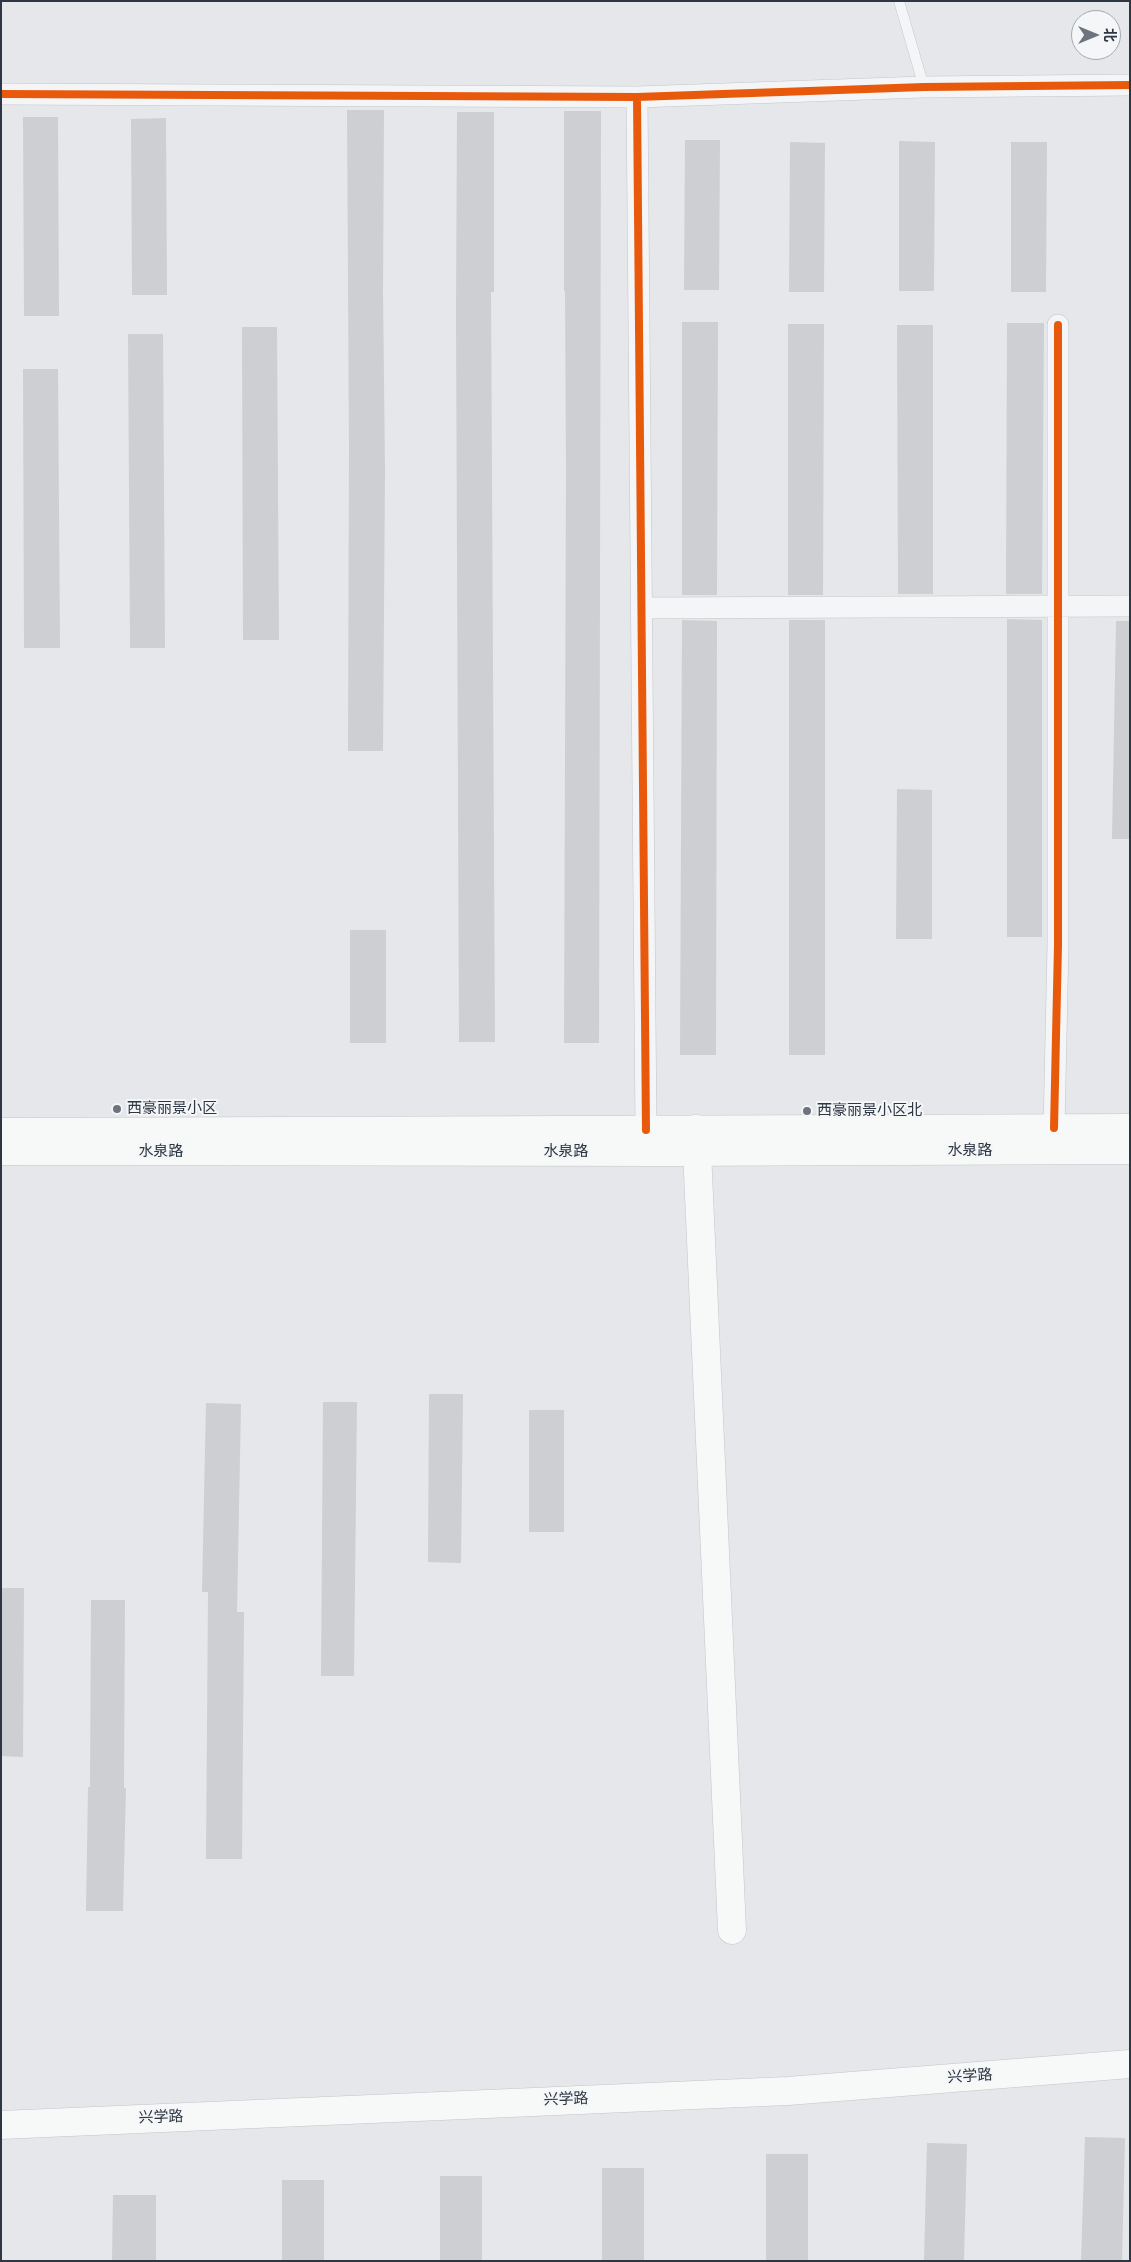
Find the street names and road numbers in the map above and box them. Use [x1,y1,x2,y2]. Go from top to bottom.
street label: 水泉路 [948,1142,992,1160]
street label: 水泉路 [139,1143,183,1161]
street label: 水泉路 [544,1143,588,1161]
street label: 兴学路 [947,2066,993,2088]
street label: 兴学路 [543,2090,589,2110]
street label: 兴学路 [138,2108,184,2128]

